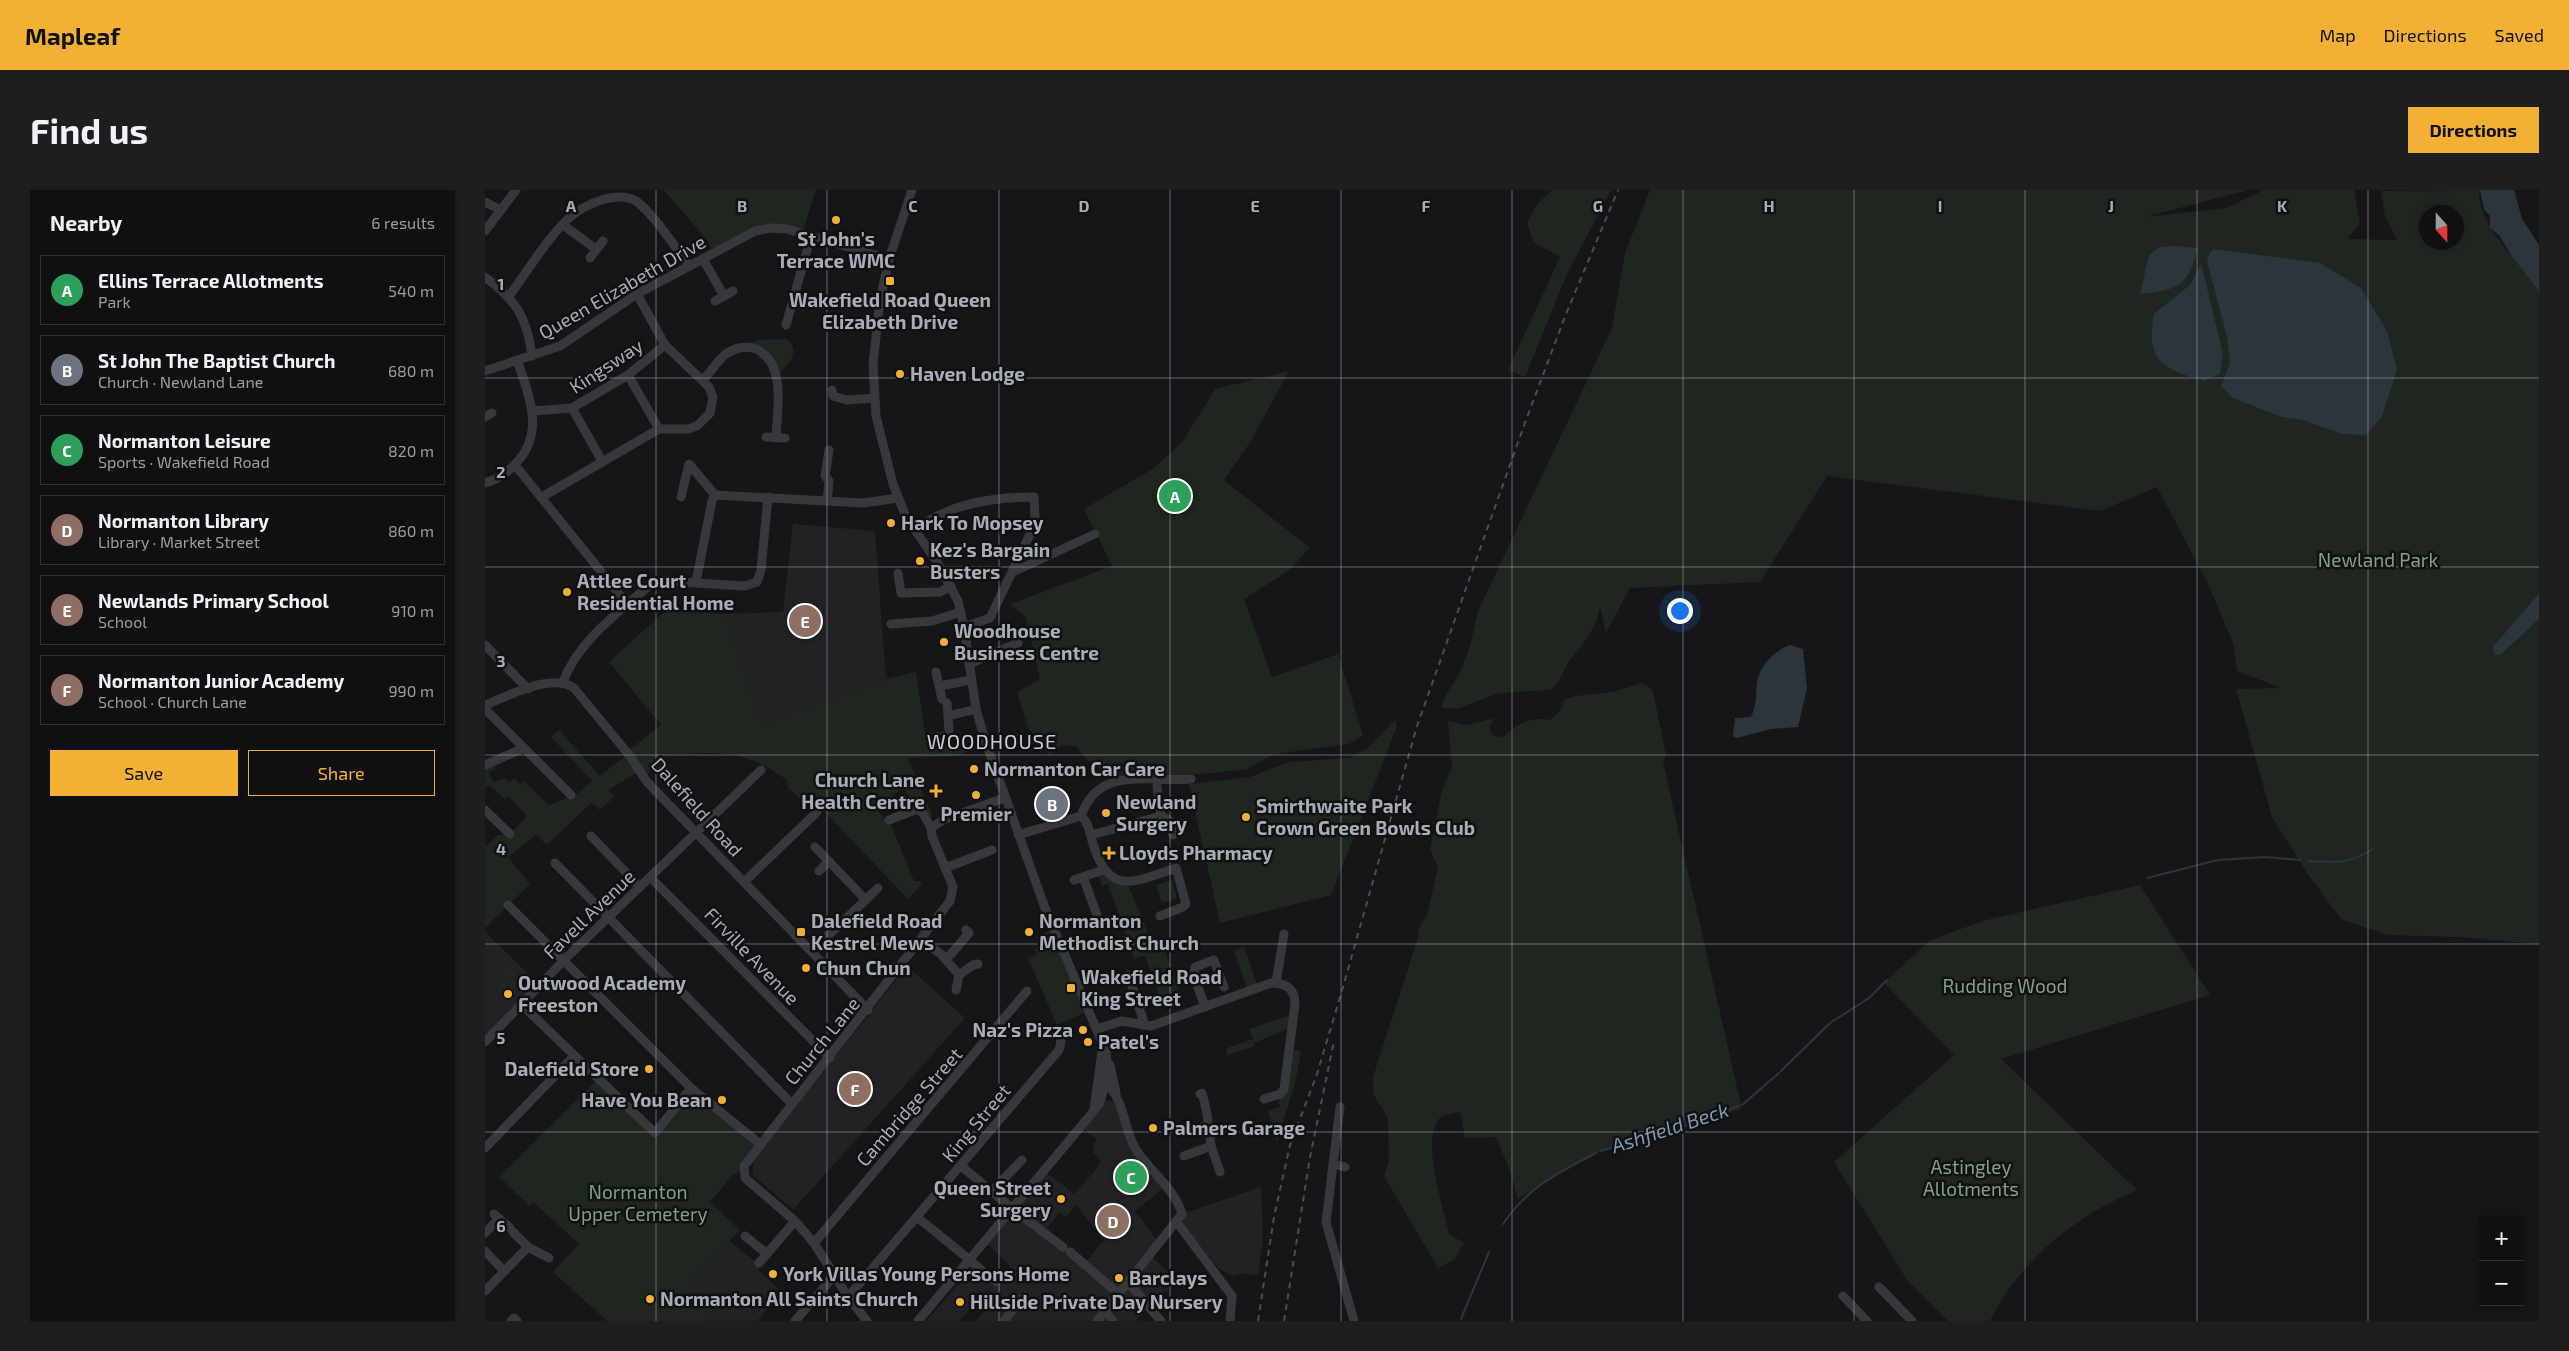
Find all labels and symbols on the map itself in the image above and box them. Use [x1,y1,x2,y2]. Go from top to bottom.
text: A [566,196,577,215]
text: B [737,196,747,215]
text: C [908,196,918,215]
text: D [1079,196,1090,215]
text: E [1250,196,1260,215]
text: F [1422,196,1431,215]
text: G [1593,196,1603,215]
text: H [1763,196,1775,215]
text: I [1938,196,1942,215]
text: J [2108,196,2114,215]
text: K [2277,196,2288,215]
north arrow [2419,205,2464,250]
marker: St John's Terrace WMC [830,214,842,226]
place label: St John's Terrace WMC [777,227,895,272]
street label: Queen Elizabeth Drive [534,229,709,344]
text: 1 [498,274,504,293]
marker: Wakefield Road Queen Elizabeth Drive [884,275,896,287]
place label: Wakefield Road Queen Elizabeth Drive [789,288,991,333]
street label: Kingsway [565,333,647,398]
place label: Haven Lodge [910,362,1025,385]
marker: Haven Lodge [894,368,906,380]
text: 2 [496,462,506,481]
pin: A [1159,477,1191,515]
place label: Hark To Mopsey [901,511,1044,535]
marker: Hark To Mopsey [885,517,897,529]
place label: Kez's Bargain Busters [930,538,1050,583]
park label: Newland Park [2318,548,2438,571]
marker: Kez's Bargain Busters [914,555,926,567]
place label: Attlee Court Residential Home [577,569,735,614]
marker: Attlee Court Residential Home [561,586,573,598]
your location [1667,598,1693,624]
pin: E [789,602,821,640]
place label: Woodhouse Business Centre [954,619,1099,664]
marker: Woodhouse Business Centre [938,636,950,648]
text: 3 [496,651,506,670]
district label: WOODHOUSE [927,729,1057,753]
street label: Dalefield Road [647,752,748,861]
place label: Normanton Car Care [984,757,1165,780]
marker: Normanton Car Care [968,763,980,775]
place label: Church Lane Health Centre [801,768,925,813]
marker: Church Lane Health Centre [929,784,943,798]
pin: B [1036,785,1068,823]
marker: Premier [970,789,982,801]
place label: Newland Surgery [1116,790,1196,836]
place label: Smirthwaite Park Crown Green Bowls Club [1256,794,1475,839]
place label: Premier [940,802,1012,825]
marker: Newland Surgery [1100,807,1112,819]
marker: Smirthwaite Park Crown Green Bowls Club [1240,811,1252,823]
text: 4 [496,839,506,858]
place label: Lloyds Pharmacy [1119,841,1273,865]
marker: Lloyds Pharmacy [1103,847,1115,859]
street label: Favell Avenue [538,864,639,963]
street label: Firville Avenue [700,902,804,1009]
place label: Dalefield Road Kestrel Mews [811,909,942,954]
place label: Normanton Methodist Church [1039,909,1199,954]
marker: Dalefield Road Kestrel Mews [795,926,807,938]
marker: Normanton Methodist Church [1023,926,1035,938]
place label: Chun Chun [816,956,911,979]
marker: Chun Chun [800,962,812,974]
place label: Wakefield Road King Street [1081,965,1222,1010]
place label: Outwood Academy Freeston [518,971,686,1016]
park label: Rudding Wood [1943,974,2067,997]
marker: Wakefield Road King Street [1065,982,1077,994]
marker: Outwood Academy Freeston [502,988,514,1000]
street label: Church Lane [779,992,864,1089]
place label: Naz's Pizza [972,1018,1073,1041]
marker: Naz's Pizza [1077,1024,1089,1036]
text: 5 [497,1028,506,1047]
place label: Patel's [1098,1030,1159,1053]
marker: Patel's [1082,1036,1094,1048]
street label: Cambridge Street [851,1043,966,1171]
place label: Dalefield Store [504,1057,639,1080]
marker: Dalefield Store [643,1063,655,1075]
pin: F [839,1070,871,1108]
street label: King Street [936,1079,1015,1166]
place label: Have You Bean [581,1088,712,1111]
marker: Have You Bean [716,1094,728,1106]
water label: Ashfield Beck [1607,1097,1731,1158]
place label: Palmers Garage [1163,1116,1305,1139]
marker: Palmers Garage [1147,1122,1159,1134]
park label: Astingley Allotments [1923,1155,2019,1200]
pin: C [1115,1158,1147,1196]
place label: Queen Street Surgery [934,1176,1051,1222]
park label: Normanton Upper Cemetery [568,1180,708,1225]
marker: Queen Street Surgery [1055,1193,1067,1205]
pin: D [1097,1202,1129,1240]
text: 6 [496,1216,506,1235]
place label: York Villas Young Persons Home [783,1262,1070,1285]
place label: Barclays [1129,1266,1207,1290]
marker: York Villas Young Persons Home [767,1268,779,1280]
marker: Barclays [1113,1272,1125,1284]
place label: Normanton All Saints Church [660,1287,918,1310]
place label: Hillside Private Day Nursery [970,1290,1223,1314]
marker: Normanton All Saints Church [644,1293,656,1305]
marker: Hillside Private Day Nursery [954,1296,966,1308]

